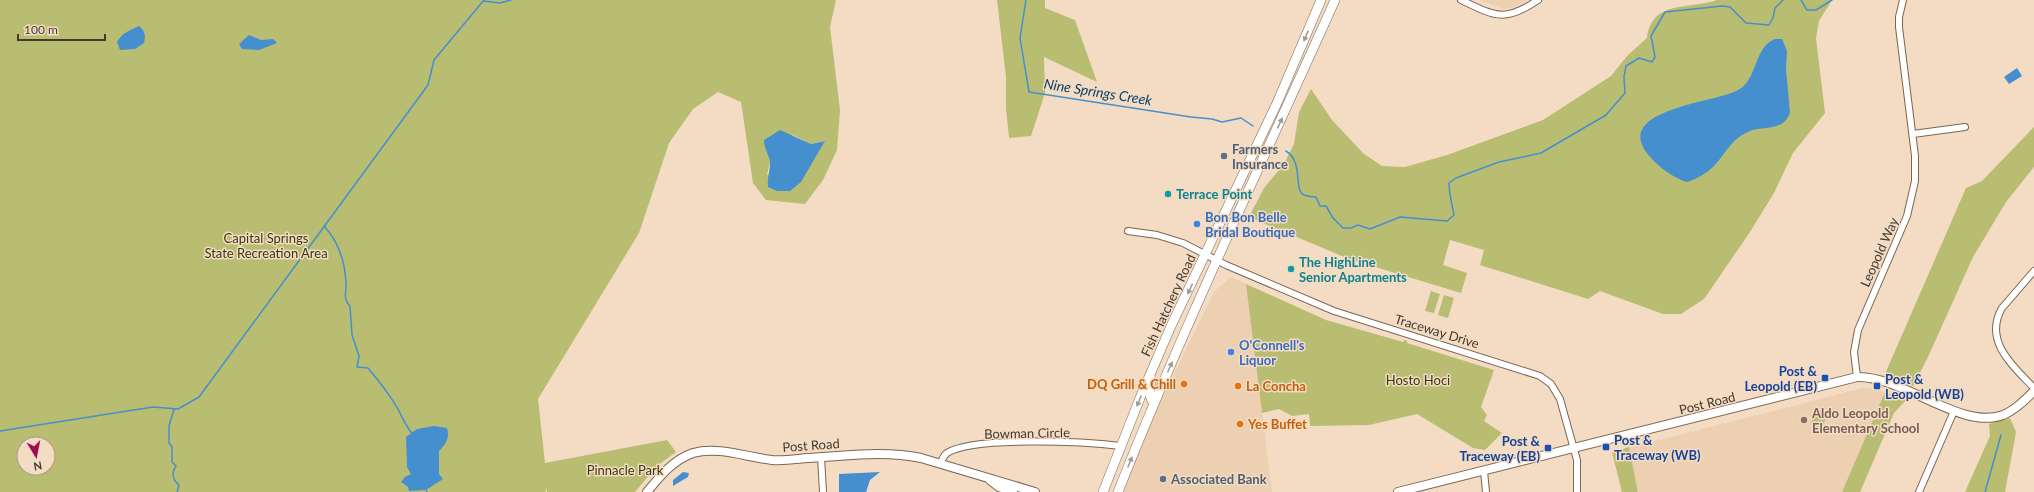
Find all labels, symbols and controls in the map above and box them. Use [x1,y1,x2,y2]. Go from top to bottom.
scale bar [18,16,105,42]
text: 100 m [24,22,58,37]
one-way arrow [1302,30,1308,42]
water label: Nine Springs Creek [1043,75,1154,108]
one-way arrow [1277,117,1283,129]
place label: Farmers Insurance [1232,141,1288,172]
marker: Farmers Insurance [1219,151,1229,161]
place label: Terrace Point [1176,186,1252,202]
marker: Terrace Point [1163,189,1173,199]
place label: Bon Bon Belle Bridal Boutique [1205,209,1295,240]
street label: Leopold Way [1857,215,1902,289]
marker: Bon Bon Belle Bridal Boutique [1192,219,1202,229]
park label: Capital Springs State Recreation Area [204,230,328,261]
street label: Fish Hatchery Road [1137,251,1199,359]
place label: The HighLine Senior Apartments [1299,254,1407,285]
marker: The HighLine Senior Apartments [1286,264,1296,274]
one-way arrow [1186,283,1193,295]
street label: Traceway Drive [1393,311,1481,351]
place label: O'Connell's Liquor [1239,337,1305,368]
marker: O'Connell's Liquor [1226,347,1236,357]
one-way arrow [1167,362,1173,373]
place label: Post & Leopold (EB) [1744,363,1818,394]
place label: Post & Leopold (WB) [1885,371,1964,402]
park label: Hosto Hoci [1386,372,1450,388]
marker: Post & Leopold (EB) [1820,373,1830,383]
place label: DQ Grill & Chill [1087,376,1176,392]
place label: La Concha [1246,378,1306,394]
marker: DQ Grill & Chill [1179,379,1189,389]
marker: La Concha [1233,381,1243,391]
marker: Post & Leopold (WB) [1872,381,1882,391]
street label: Post Road [1677,388,1737,418]
one-way arrow [1136,395,1142,406]
place label: Aldo Leopold Elementary School [1811,405,1920,436]
marker: Aldo Leopold Elementary School [1799,415,1809,425]
place label: Yes Buffet [1247,416,1307,432]
marker: Yes Buffet [1235,419,1245,429]
street label: Bowman Circle [984,424,1070,442]
place label: Post & Traceway (WB) [1614,432,1701,463]
place label: Post & Traceway (EB) [1460,433,1541,464]
street label: Post Road [782,435,840,455]
north arrow [16,436,56,476]
marker: Post & Traceway (WB) [1601,442,1611,452]
marker: Post & Traceway (EB) [1543,443,1553,453]
one-way arrow [1127,457,1133,468]
text: N [33,459,43,473]
park label: Pinnacle Park [587,462,664,478]
place label: Associated Bank [1170,471,1267,487]
marker: Associated Bank [1158,474,1168,484]

